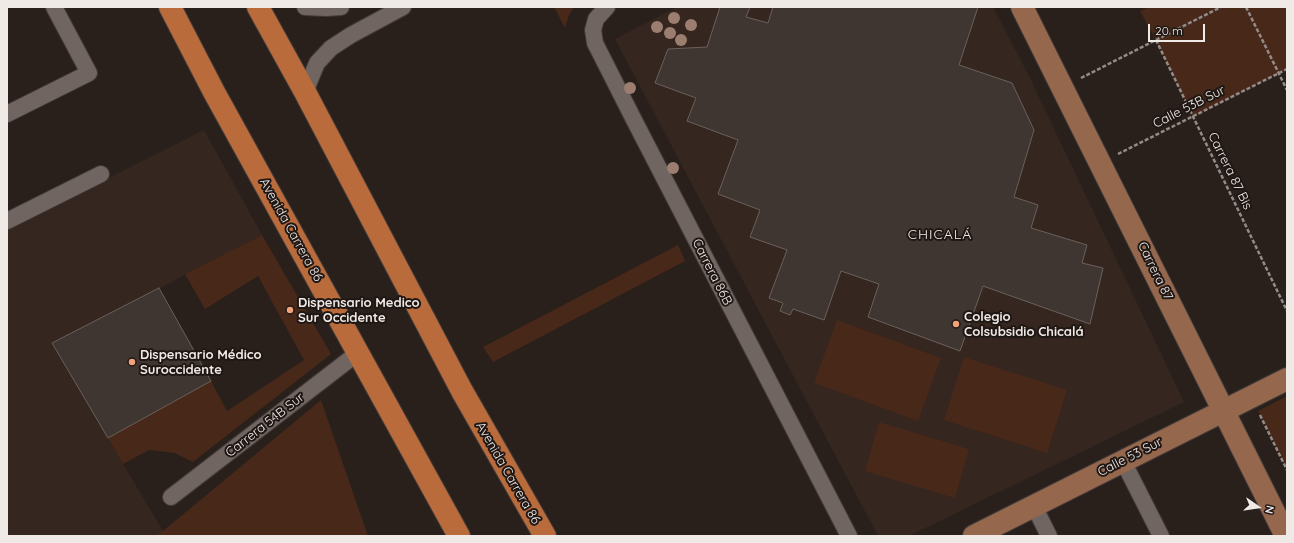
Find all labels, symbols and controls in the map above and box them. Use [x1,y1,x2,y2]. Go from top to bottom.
scale bar [1150,16,1207,42]
text: 20 m [1155,23,1183,38]
street label: Calle 53B Sur [1150,82,1228,132]
street label: Carrera 87 Bis [1205,130,1255,212]
street label: Avenida Carrera 86 [256,176,326,284]
district label: CHICALÁ [908,227,972,243]
street label: Carrera 86B [689,236,735,308]
street label: Carrera 87 [1134,239,1176,303]
place label: Dispensario Medico Sur Occidente [298,295,420,326]
marker: Dispensario Medico Sur Occidente [285,305,295,315]
place label: Colegio Colsubsidio Chicalá [964,309,1084,340]
marker: Colegio Colsubsidio Chicalá [951,319,961,329]
place label: Dispensario Médico Suroccidente [140,347,262,378]
marker: Dispensario Médico Suroccidente [127,357,137,367]
street label: Carrera 54B Sur [223,389,307,461]
street label: Avenida Carrera 86 [472,419,544,527]
street label: Calle 53 Sur [1095,434,1165,480]
north arrow [1238,487,1278,527]
text: N [1262,504,1277,515]

